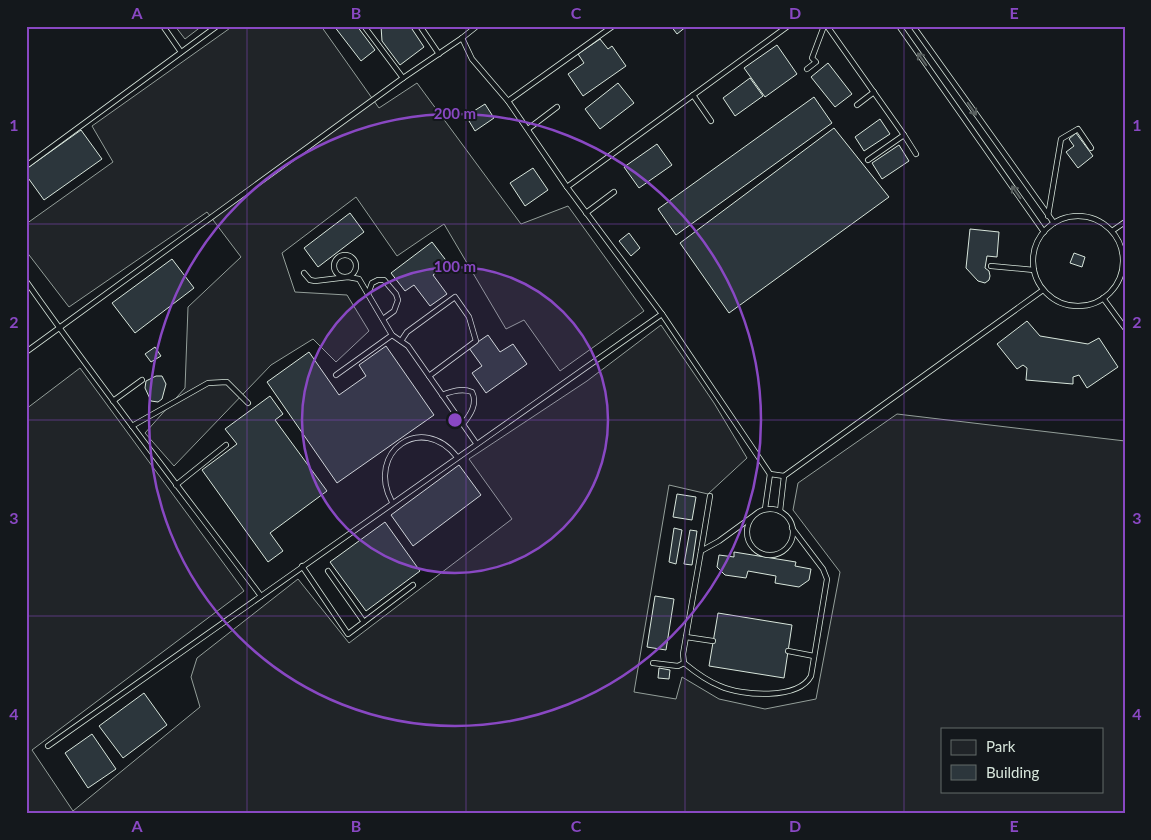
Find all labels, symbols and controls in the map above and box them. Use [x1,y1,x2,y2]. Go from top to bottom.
text: A [130,3,143,22]
text: B [351,3,361,22]
text: C [571,3,582,22]
text: D [789,3,801,22]
text: E [1009,3,1019,22]
one-way arrow [917,52,927,66]
one-way arrow [967,102,977,116]
text: 200 m [434,104,476,122]
text: 1 [9,115,19,134]
text: 1 [1132,115,1142,134]
one-way arrow [1011,185,1021,199]
text: 100 m [434,257,476,275]
text: 2 [9,312,19,331]
text: 2 [1132,312,1142,331]
centre of rings [446,411,464,429]
text: 3 [9,508,19,527]
text: 3 [1132,508,1142,527]
text: 4 [9,704,19,723]
text: 4 [1132,704,1142,723]
legend [941,728,1104,792]
text: Park [986,737,1016,755]
text: Building [986,763,1039,781]
text: A [130,816,143,835]
text: B [351,816,361,835]
text: C [571,816,582,835]
text: D [789,816,801,835]
text: E [1009,816,1019,835]

